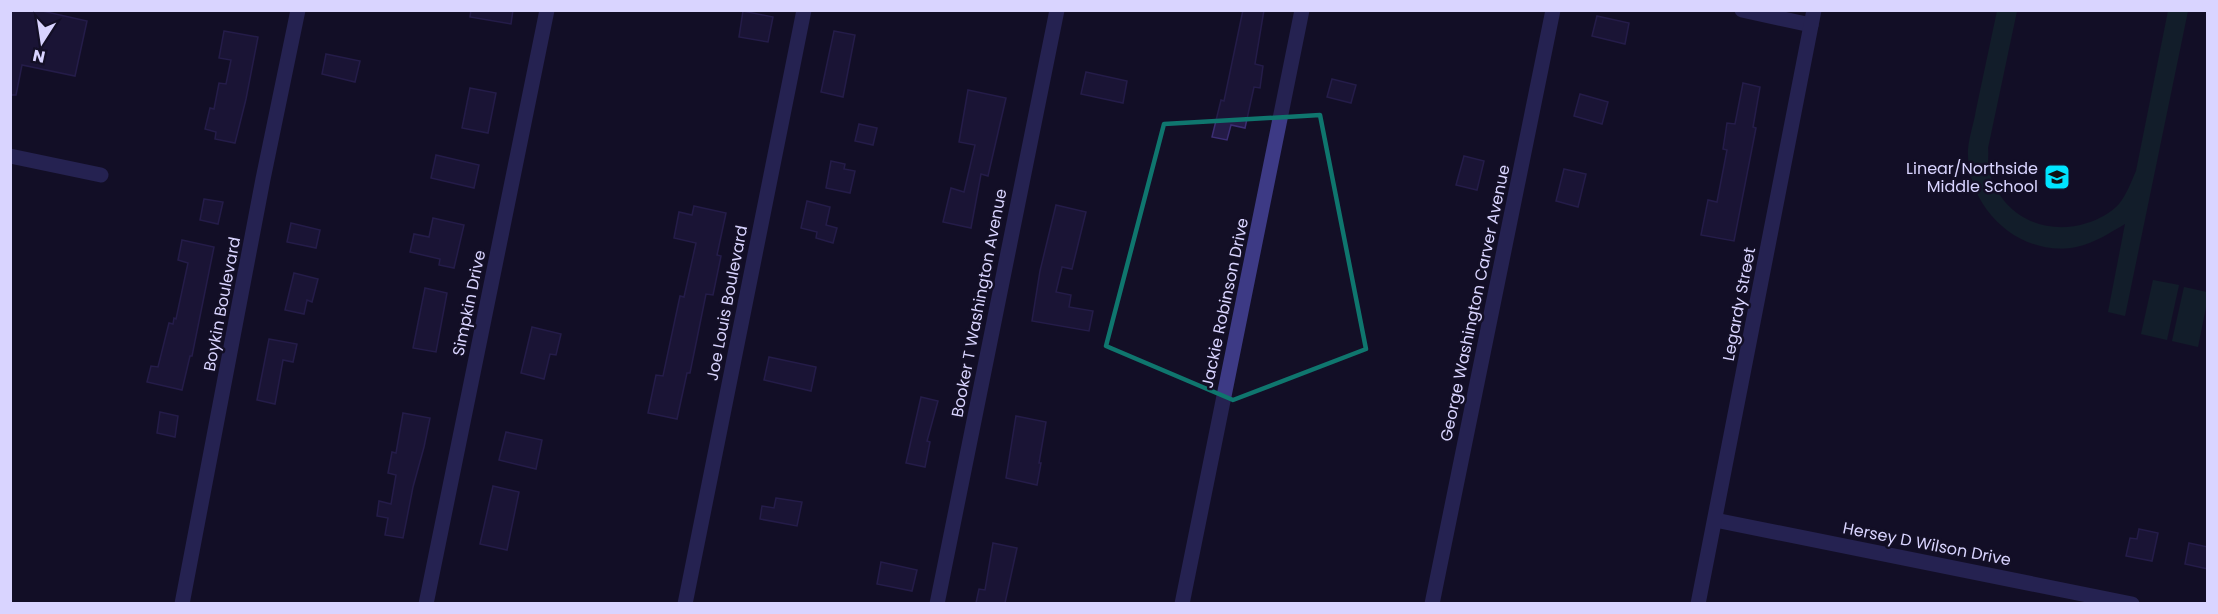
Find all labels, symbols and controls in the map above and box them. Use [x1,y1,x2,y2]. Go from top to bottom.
north arrow [12,12,72,72]
text: N [31,44,47,69]
place label: Linear/Northside Middle School [1906,157,2038,198]
street label: George Washington Carver Avenue [1434,162,1516,444]
school or university icon: Linear/Northside Middle School [2042,162,2072,192]
street label: Booker T Washington Avenue [946,187,1012,419]
street label: Jackie Robinson Drive [1196,216,1254,390]
street label: Joe Louis Boulevard [701,223,753,383]
street label: Boykin Boulevard [198,235,246,373]
street label: Legardy Street [1717,245,1761,363]
street label: Simpkin Drive [447,248,491,358]
street label: Hersey D Wilson Drive [1841,516,2013,572]

